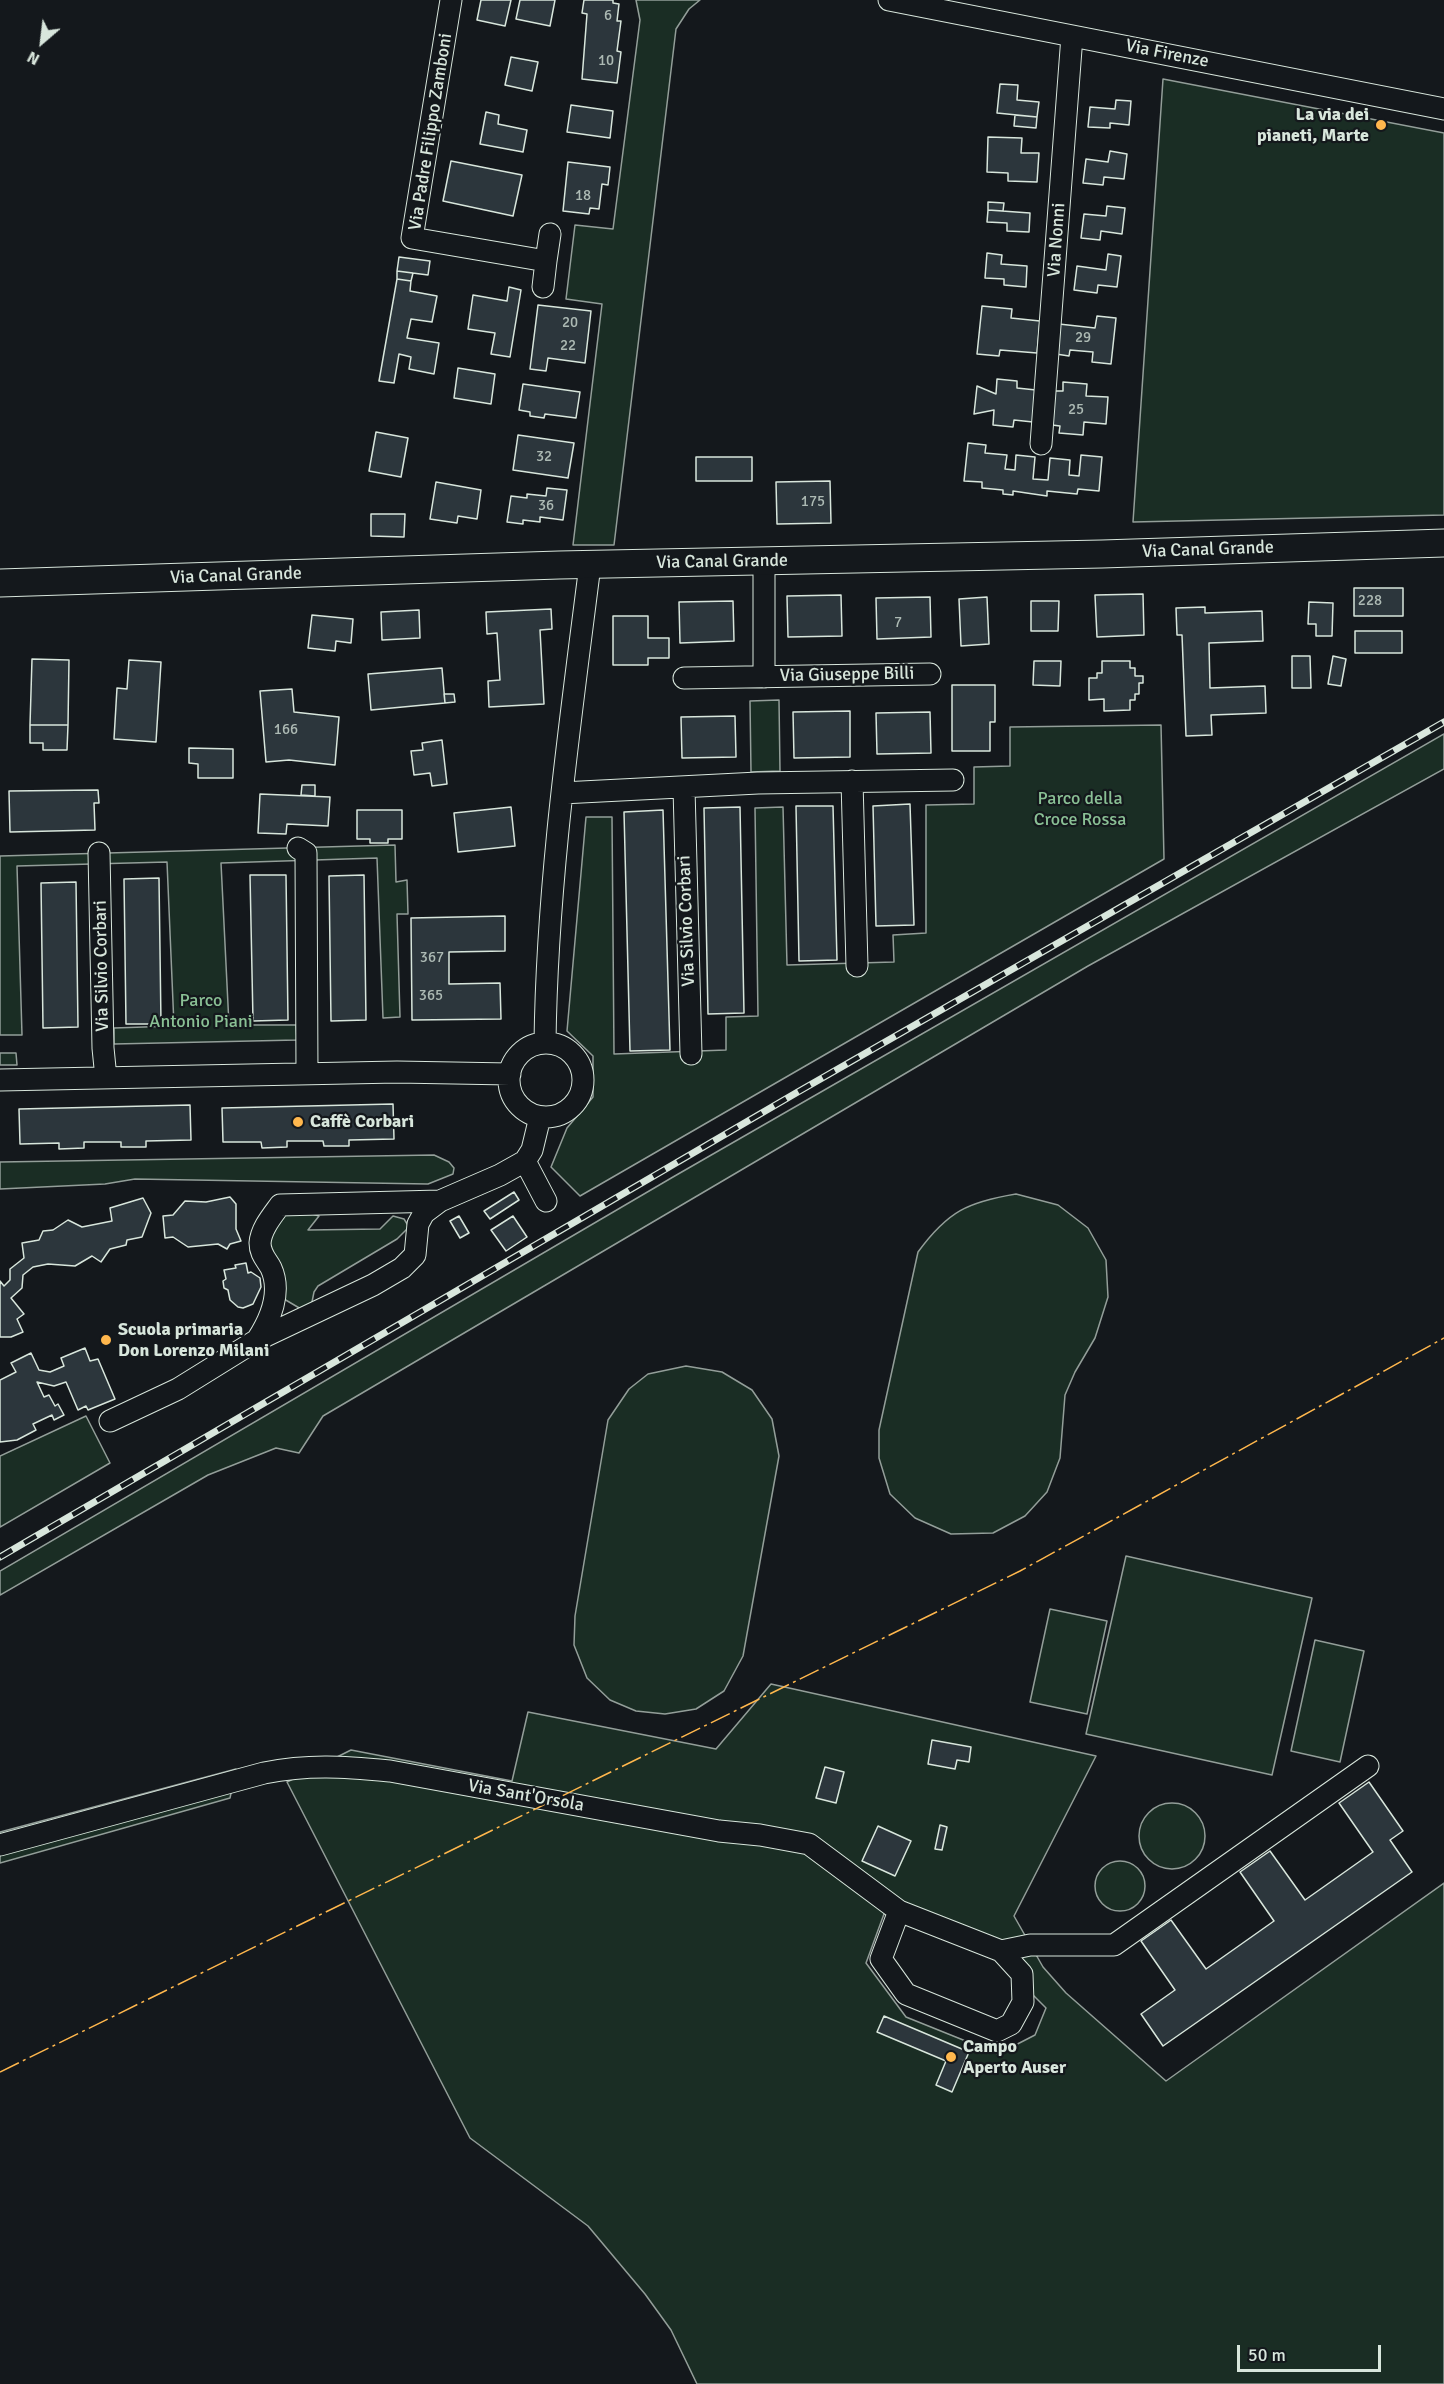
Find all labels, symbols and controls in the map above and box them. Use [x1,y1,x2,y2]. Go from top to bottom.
house number: 6 [604,7,612,25]
north arrow [12,12,72,72]
street label: Via Padre Filippo Zamboni [405,32,457,232]
street label: Via Firenze [1123,35,1211,73]
text: N [24,46,43,69]
house number: 10 [598,52,614,70]
place label: La via dei pianeti, Marte [1257,104,1369,146]
marker: La via dei pianeti, Marte [1374,118,1388,132]
house number: 18 [575,187,591,205]
street label: Via Nonni [1044,202,1070,278]
house number: 20 [562,314,578,332]
house number: 29 [1075,329,1091,347]
house number: 22 [560,337,576,355]
house number: 25 [1068,401,1084,419]
house number: 32 [536,448,552,466]
house number: 175 [801,493,825,511]
house number: 36 [538,497,554,515]
street label: Via Canal Grande [1142,537,1274,563]
street label: Via Canal Grande [656,550,788,574]
street label: Via Canal Grande [170,563,302,589]
house number: 228 [1358,592,1382,610]
house number: 7 [894,614,902,632]
street label: Via Giuseppe Billi [780,663,914,687]
house number: 166 [274,721,298,739]
park label: Parco della Croce Rossa [1034,788,1126,830]
street label: Via Silvio Corbari [674,855,700,987]
street label: Via Silvio Corbari [90,900,114,1032]
house number: 367 [420,949,444,967]
house number: 365 [419,987,443,1005]
park label: Parco Antonio Piani [149,990,253,1032]
place label: Caffè Corbari [310,1111,414,1133]
marker: Caffè Corbari [291,1115,305,1129]
place label: Scuola primaria Don Lorenzo Milani [118,1319,269,1362]
marker: Scuola primaria Don Lorenzo Milani [99,1333,113,1347]
street label: Via Sant'Orsola [466,1775,586,1817]
place label: Campo Aperto Auser [963,2036,1066,2078]
marker: Campo Aperto Auser [944,2050,958,2064]
scale bar [1240,2333,1384,2371]
text: 50 m [1248,2344,1286,2366]

